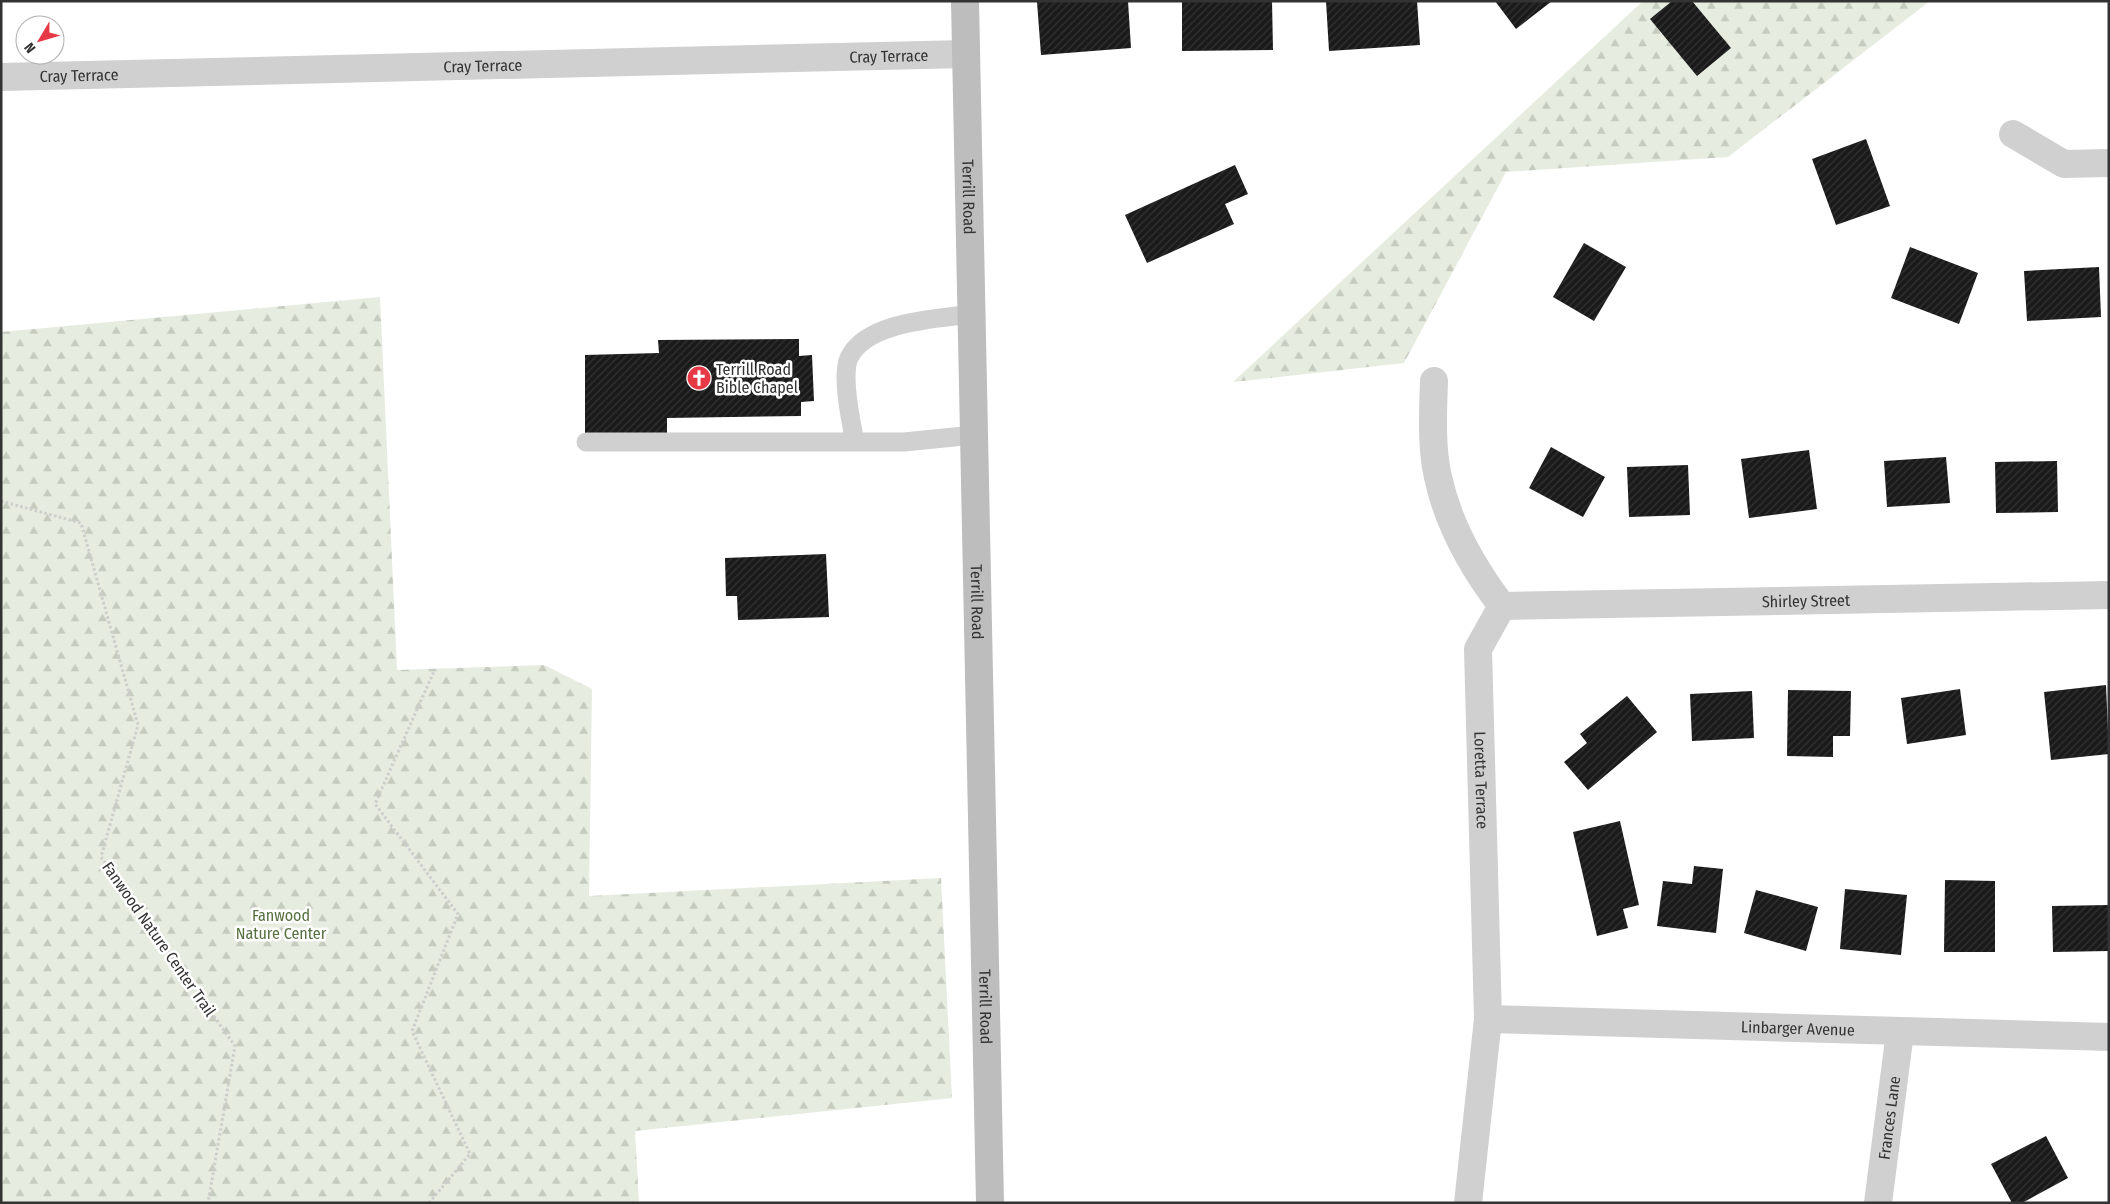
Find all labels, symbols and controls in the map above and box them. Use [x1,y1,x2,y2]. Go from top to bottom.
north arrow [15,15,65,65]
text: N [21,39,39,56]
street label: Cray Terrace [849,45,929,66]
street label: Cray Terrace [443,55,523,76]
street label: Cray Terrace [39,65,119,86]
street label: Terrill Road [959,159,979,235]
place label: Terrill Road Bible Chapel [716,360,798,397]
church icon: Terrill Road Bible Chapel [686,365,712,391]
street label: Terrill Road [967,564,988,640]
street label: Shirley Street [1762,590,1851,611]
street label: Loretta Terrace [1471,731,1492,829]
street label: Fanwood Nature Center Trail [98,858,220,1020]
park label: Fanwood Nature Center [236,906,327,943]
street label: Terrill Road [976,969,996,1045]
street label: Linbarger Avenue [1741,1017,1855,1039]
street label: Frances Lane [1874,1075,1904,1161]

